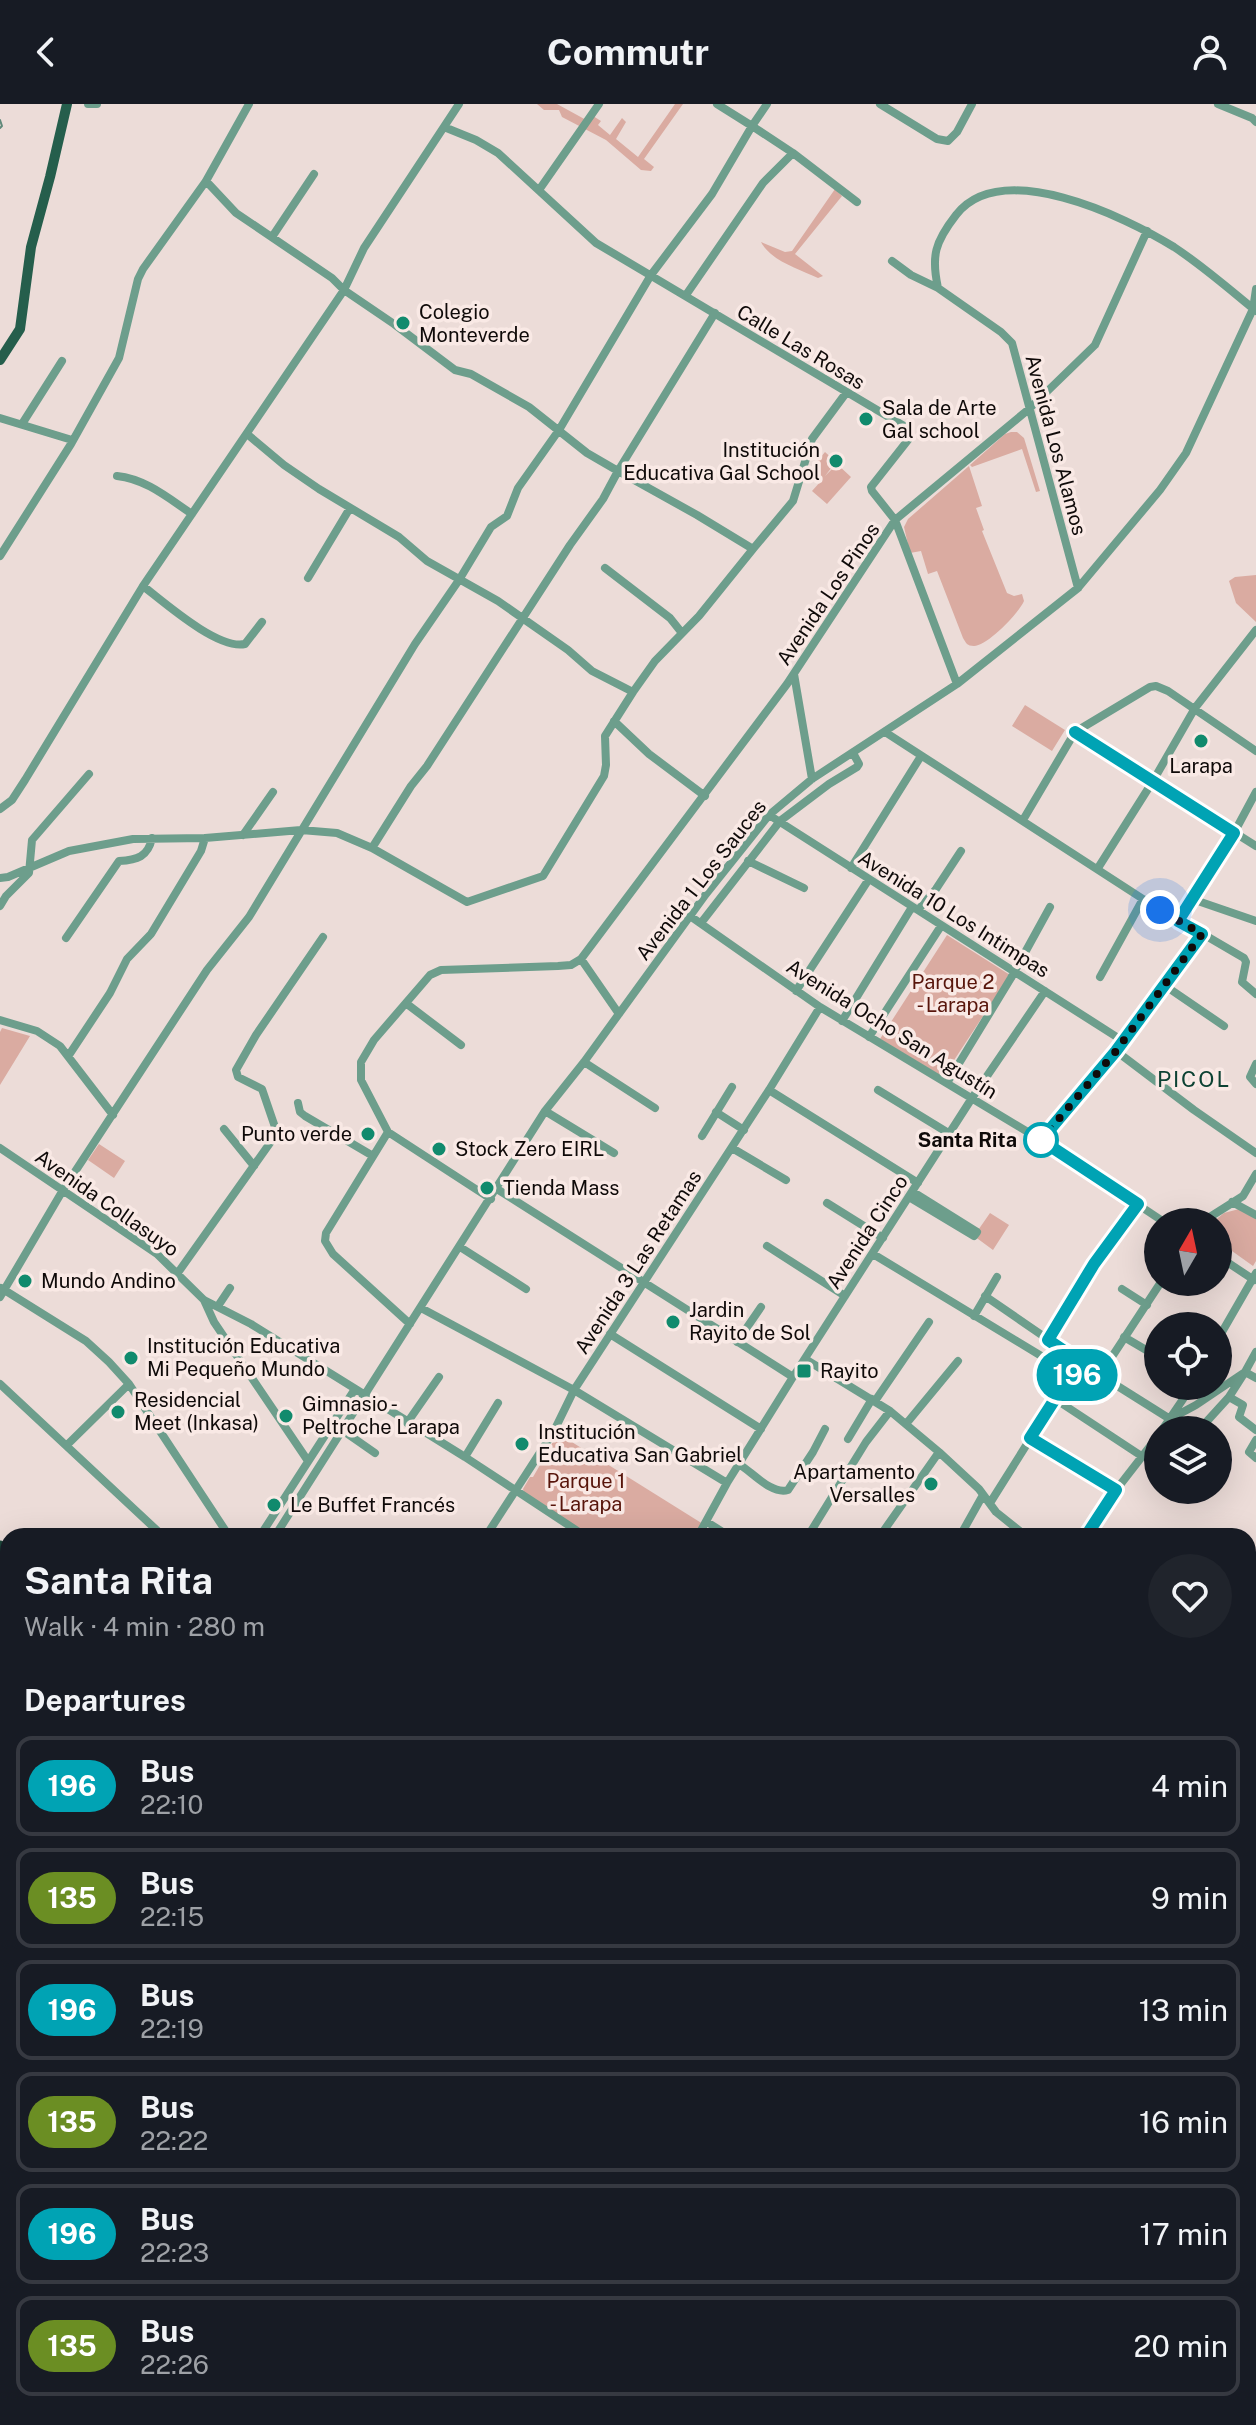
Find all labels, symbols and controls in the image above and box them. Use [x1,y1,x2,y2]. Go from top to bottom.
icon: back [24,30,68,74]
icon: person [1188,30,1232,74]
text: Commutr [547,31,709,73]
street label: Calle Las Rosas [733,299,869,395]
place label: Colegio Monteverde [419,300,530,347]
marker: Colegio Monteverde [394,314,412,332]
street label: Avenida Los Alamos [1020,352,1092,538]
place label: Sala de Arte Gal school [882,396,997,443]
marker: Sala de Arte Gal school [857,410,875,428]
place label: Institución Educativa Gal School [623,438,820,485]
marker: Institución Educativa Gal School [827,452,845,470]
street label: Avenida Los Pinos [771,518,885,670]
marker: Larapa [1192,732,1210,750]
place label: Larapa [1169,754,1233,778]
street label: Avenida 1 Los Sauces [631,795,771,965]
street label: Avenida 10 Los Intimpas [854,845,1054,983]
your location [1140,890,1180,930]
street label: Avenida Ocho San Agustín [782,954,1002,1104]
park label: Parque 2 - Larapa [912,970,994,1017]
district label: PICOL [1157,1066,1231,1092]
place label: Punto verde [241,1122,352,1146]
marker: Santa Rita [1024,1123,1058,1157]
marker: Punto verde [359,1125,377,1143]
place label: Santa Rita [918,1128,1017,1152]
place label: Stock Zero EIRL [455,1137,604,1161]
marker: Stock Zero EIRL [430,1140,448,1158]
street label: Avenida Collasuyo [31,1144,183,1262]
street label: Avenida 3 Las Retamas [570,1166,706,1358]
street label: Avenida Cinco [821,1171,913,1293]
place label: Tienda Mass [503,1176,619,1200]
marker: Tienda Mass [478,1179,496,1197]
north arrow [1144,1208,1232,1296]
map controls [1144,1208,1232,1504]
place label: Mundo Andino [41,1269,176,1293]
marker: Mundo Andino [16,1272,34,1290]
place label: Jardin Rayito de Sol [689,1298,811,1345]
button: locate [1144,1312,1232,1400]
marker: Jardin Rayito de Sol [664,1313,682,1331]
place label: Institución Educativa Mi Pequeño Mundo [147,1334,340,1381]
marker: Institución Educativa Mi Pequeño Mundo [122,1349,140,1367]
line badge: 196 [1031,1349,1123,1401]
text: 196 [1053,1358,1101,1391]
place label: Rayito [820,1359,879,1383]
marker: Rayito [795,1362,813,1380]
place label: Residencial Meet (Inkasa) [134,1388,259,1435]
place label: Gimnasio - Peltroche Larapa [302,1392,460,1439]
marker: Residencial Meet (Inkasa) [109,1403,127,1421]
marker: Gimnasio - Peltroche Larapa [277,1407,295,1425]
button: layers [1144,1416,1232,1504]
place label: Institución Educativa San Gabriel [538,1420,742,1467]
marker: Institución Educativa San Gabriel [513,1435,531,1453]
place label: Apartamento Versalles [793,1460,915,1507]
park label: Parque 1 - Larapa [547,1469,625,1516]
marker: Apartamento Versalles [922,1475,940,1493]
place label: Le Buffet Francés [290,1493,455,1517]
marker: Le Buffet Francés [265,1496,283,1514]
button: heart [1148,1554,1232,1638]
text: Santa Rita [24,1558,213,1603]
text: Walk · 4 min · 280 m [24,1611,265,1642]
text: Departures [24,1682,186,1718]
text: Bus [140,1753,194,1789]
text: 4 min [1151,1768,1228,1804]
text: 196 [48,1769,96,1802]
text: 22:10 [140,1789,203,1820]
text: Bus [140,1865,194,1901]
text: 9 min [1151,1880,1228,1916]
text: 135 [47,1881,97,1914]
text: 22:15 [140,1901,204,1932]
text: Bus [140,1977,194,2013]
text: 13 min [1139,1992,1228,2028]
text: 196 [48,1993,96,2026]
text: 22:19 [140,2013,204,2044]
text: Bus [140,2089,194,2125]
text: 16 min [1139,2104,1228,2140]
text: 135 [47,2105,97,2138]
text: 22:22 [140,2125,208,2156]
text: Bus [140,2201,194,2237]
text: 17 min [1140,2216,1228,2252]
text: 196 [48,2217,96,2250]
text: 22:23 [140,2237,209,2268]
text: Bus [140,2313,194,2349]
text: 20 min [1134,2328,1228,2364]
text: 135 [47,2329,97,2362]
text: 22:26 [140,2349,209,2380]

